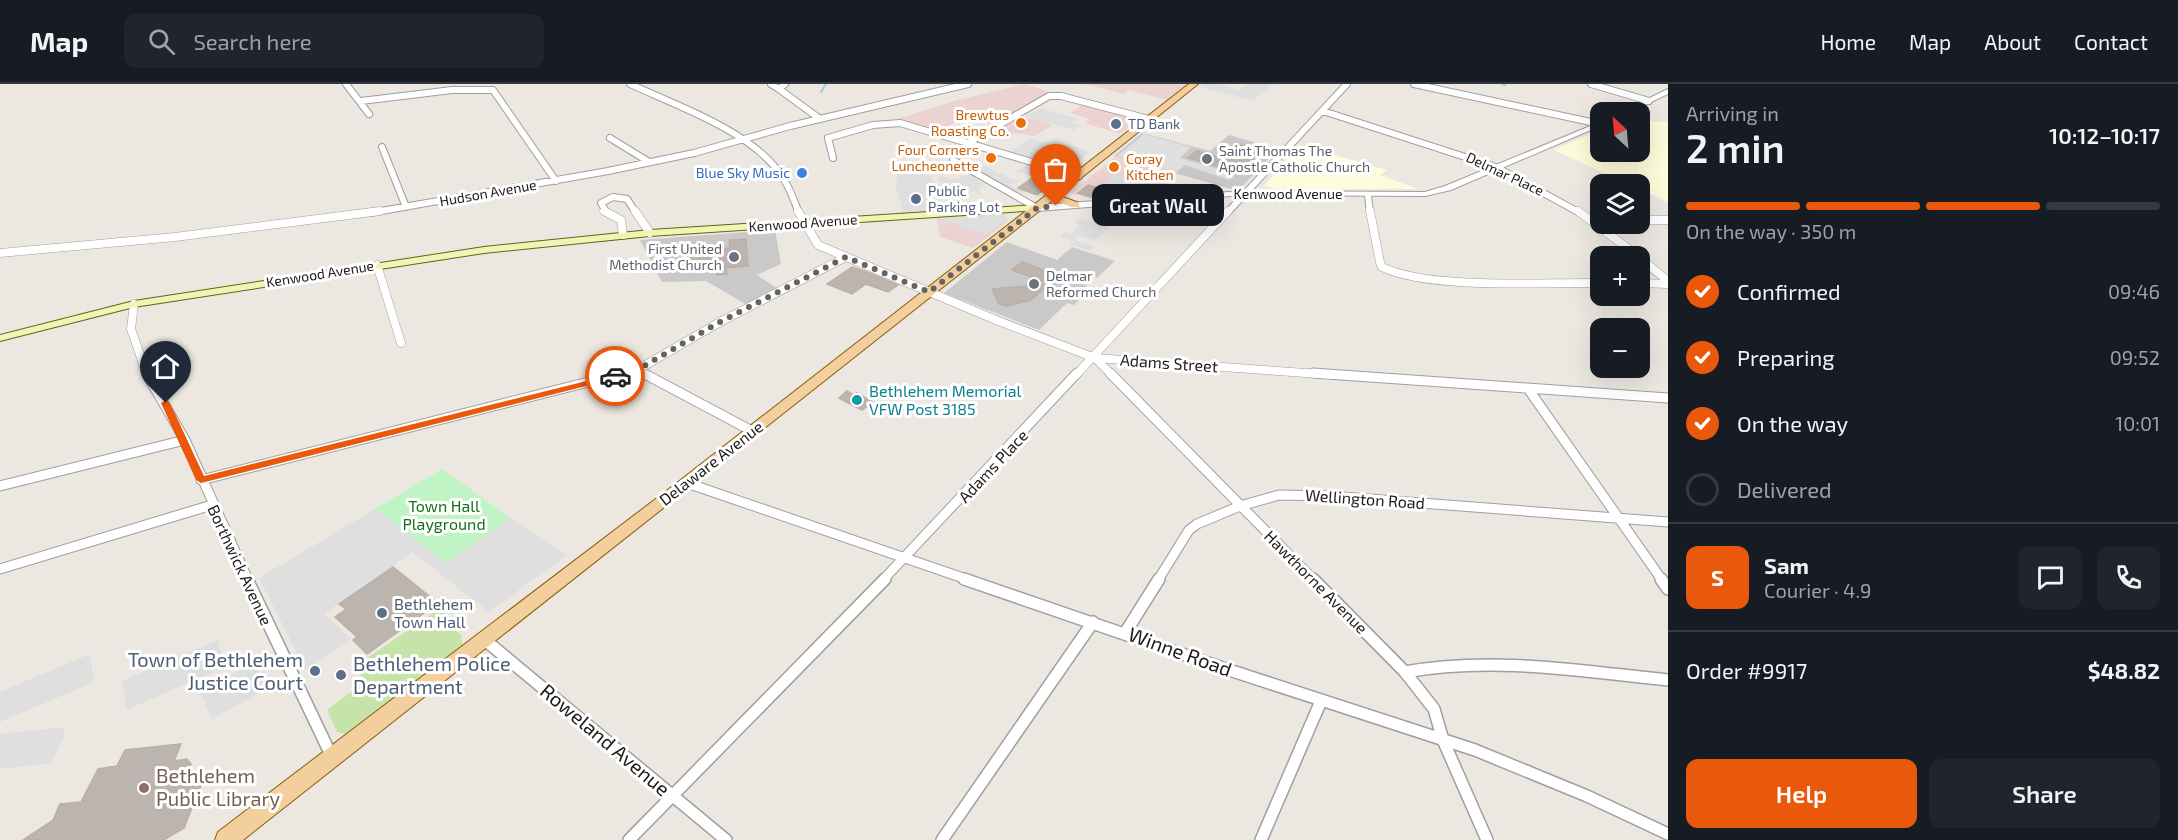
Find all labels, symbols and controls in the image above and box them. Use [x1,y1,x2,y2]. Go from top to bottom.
search box [124,14,544,68]
text: Map [30,24,88,58]
icon: search [145,25,178,58]
text: Search here [193,28,312,54]
text: Home [1820,29,1876,54]
text: Map [1909,29,1951,54]
text: About [1984,29,2041,54]
text: Contact [2074,29,2148,54]
text: Arriving in [1686,101,1779,125]
north arrow [1590,102,1650,162]
map controls [1590,102,1650,378]
place label: Brewtus Roasting Co. [931,106,1009,139]
place label: TD Bank [1128,115,1180,132]
marker: Brewtus Roasting Co. [1014,116,1028,130]
marker: TD Bank [1109,117,1123,131]
text: 10:12–10:17 [2049,122,2160,148]
text: 2 min [1686,124,1785,171]
place label: Four Corners Luncheonette [891,141,979,174]
place label: Saint Thomas The Apostle Catholic Church [1219,142,1370,175]
pin [1030,144,1081,206]
street label: Delmar Place [1464,148,1547,199]
place label: Coray Kitchen [1126,150,1174,183]
marker: Four Corners Luncheonette [984,151,998,165]
marker: Saint Thomas The Apostle Catholic Church [1200,152,1214,166]
icon: bag [1039,153,1072,186]
marker: Coray Kitchen [1107,160,1121,174]
place label: Blue Sky Music [696,164,790,181]
marker: Blue Sky Music [795,166,809,180]
button: layers [1590,174,1650,234]
street label: Hudson Avenue [438,176,538,209]
place label: Public Parking Lot [928,182,1000,215]
callout: Great Wall [1092,185,1224,227]
street label: Kenwood Avenue [1234,185,1342,202]
marker: Public Parking Lot [909,192,923,206]
text: Great Wall [1109,193,1207,217]
street label: Kenwood Avenue [748,210,858,235]
text: On the way · 350 m [1686,219,1856,243]
place label: First United Methodist Church [609,240,722,273]
button: + [1590,246,1650,306]
marker: First United Methodist Church [727,250,741,264]
street label: Kenwood Avenue [265,257,375,290]
place label: Delmar Reformed Church [1046,267,1156,300]
icon: check [1686,275,1719,308]
marker: Delmar Reformed Church [1027,277,1041,291]
text: Confirmed [1737,278,1841,304]
text: 09:46 [2108,279,2160,303]
button: − [1590,318,1650,378]
pin [140,341,191,403]
icon: check [1686,341,1719,374]
text: Preparing [1737,344,1835,370]
text: 09:52 [2110,345,2160,369]
courier [585,346,645,406]
icon: home [149,350,182,383]
street label: Adams Street [1119,350,1219,375]
icon: car [599,360,632,393]
place label: Bethlehem Memorial VFW Post 3185 [869,381,1022,418]
marker: Bethlehem Memorial VFW Post 3185 [850,393,864,407]
icon: check [1686,407,1719,440]
text: On the way [1737,410,1848,436]
text: 10:01 [2115,411,2160,435]
street label: Delaware Avenue [655,416,766,509]
street label: Adams Place [954,425,1031,506]
text: Delivered [1737,476,1832,502]
street label: Wellington Road [1304,485,1426,512]
park label: Town Hall Playground [402,496,486,533]
street label: Borthwick Avenue [204,502,277,628]
street label: Hawthorne Avenue [1261,526,1372,637]
button: chat [2019,546,2082,609]
button: phone [2097,546,2160,609]
text: Sam [1764,552,1809,578]
text: S [1711,564,1724,590]
text: Courier · 4.9 [1764,578,1871,602]
place label: Bethlehem Town Hall [394,594,473,631]
marker: Bethlehem Town Hall [375,606,389,620]
street label: Winne Road [1125,621,1235,681]
place label: Town of Bethlehem Justice Court [128,647,303,694]
place label: Bethlehem Police Department [353,651,511,698]
text: Order #9917 [1686,657,1807,683]
text: $48.82 [2088,657,2160,683]
marker: Town of Bethlehem Justice Court [308,664,322,678]
marker: Bethlehem Police Department [334,668,348,682]
street label: Roweland Avenue [536,678,675,800]
button: Help [1686,759,1917,828]
button: Share [1929,759,2160,828]
place label: Bethlehem Public Library [156,763,280,810]
marker: Bethlehem Public Library [137,781,151,795]

